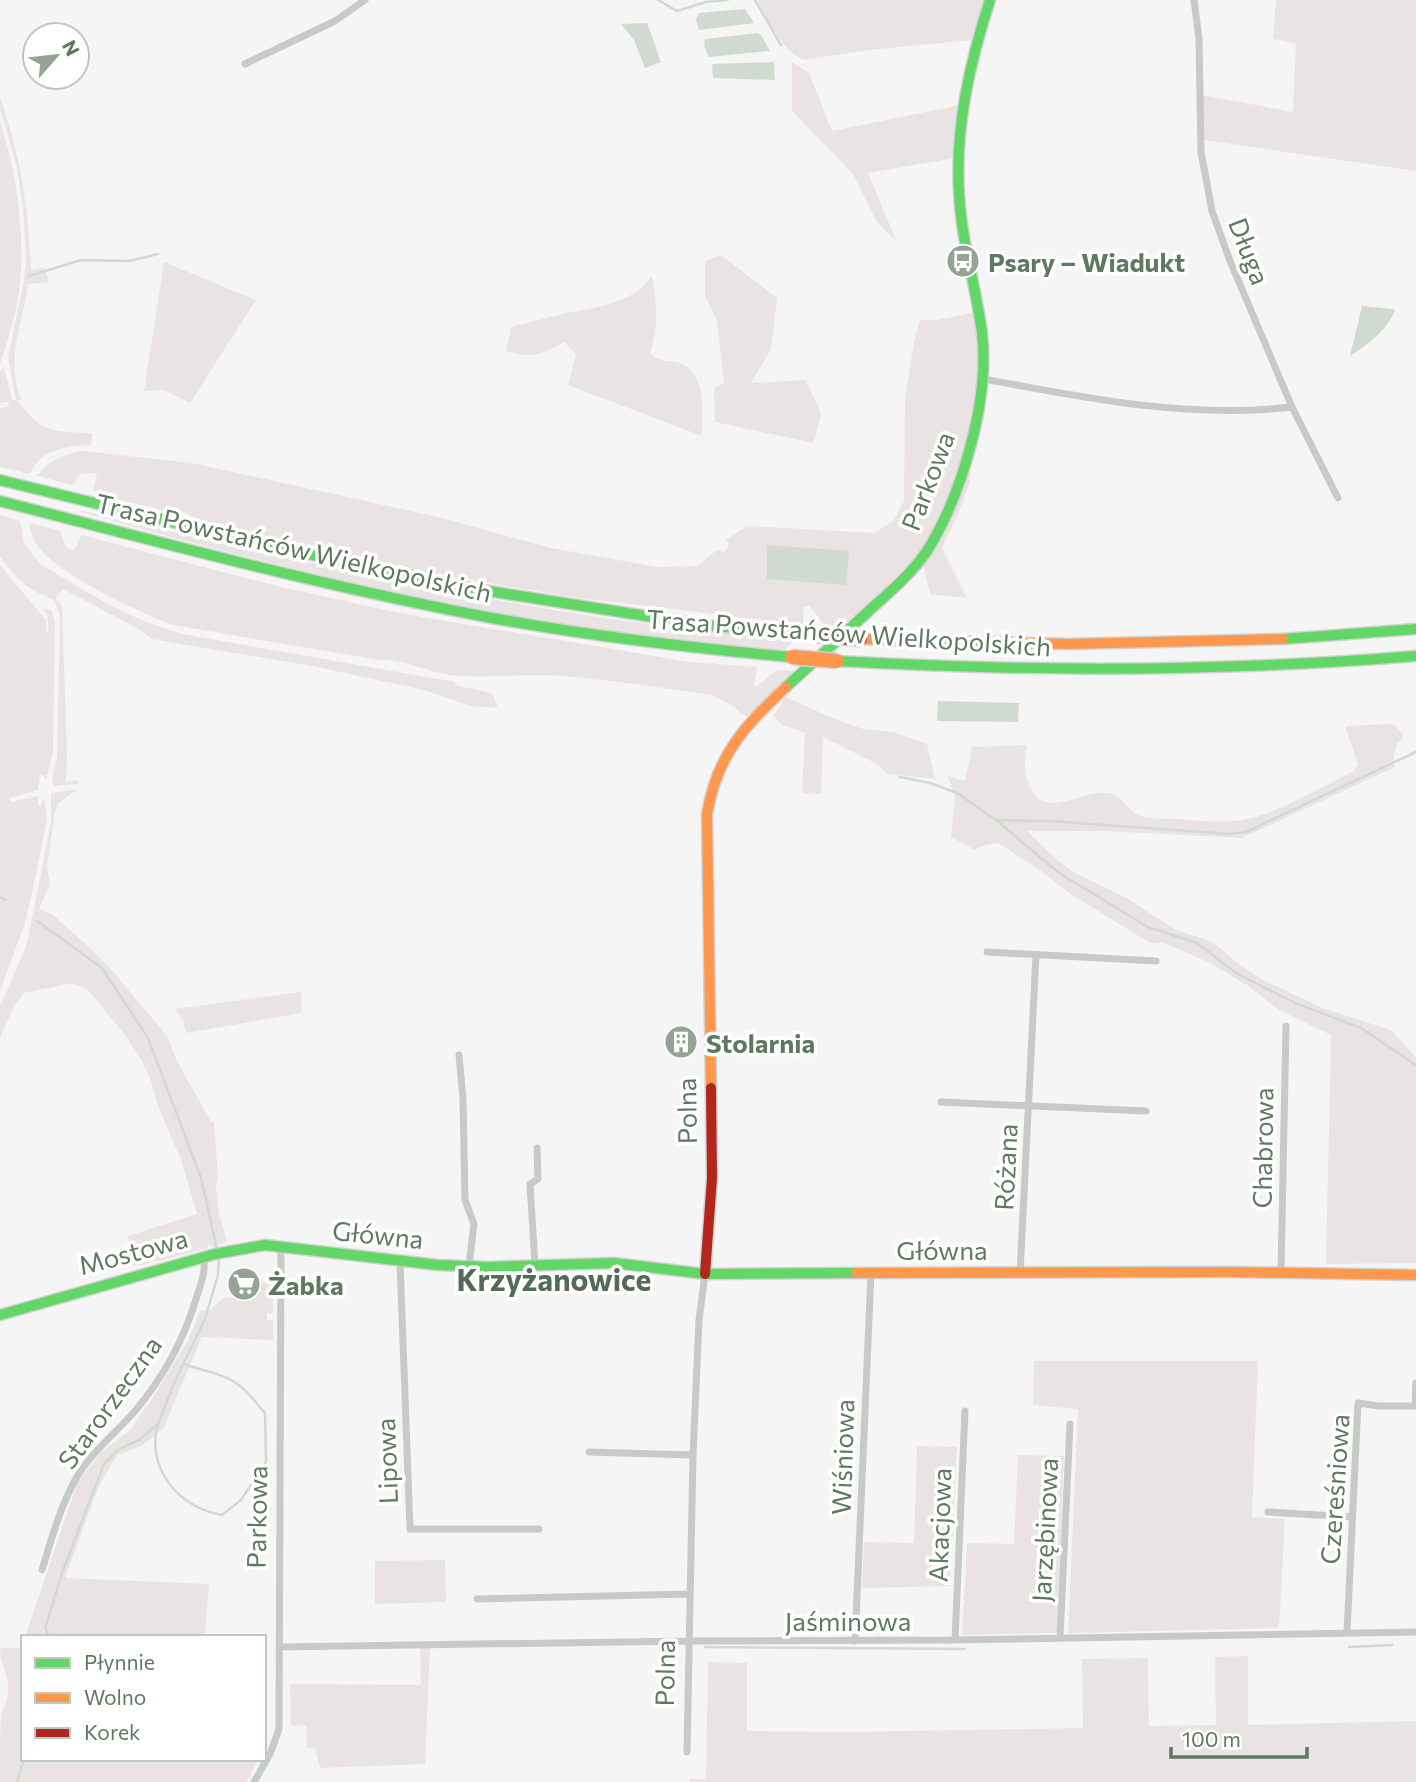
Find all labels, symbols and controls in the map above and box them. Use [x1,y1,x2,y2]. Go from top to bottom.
north arrow [21,21,91,91]
text: N [58,36,85,59]
street label: Długa [1223,213,1277,289]
bus stop icon: Psary – Wiadukt [944,242,982,280]
place label: Psary – Wiadukt [988,246,1185,277]
street label: Parkowa [894,427,960,535]
street label: Trasa Powstańców Wielkopolskich [93,486,495,608]
street label: Trasa Powstańców Wielkopolskich [646,602,1052,662]
building icon: Stolarnia [662,1023,700,1061]
place label: Stolarnia [706,1027,815,1058]
street label: Polna [670,1077,702,1145]
street label: Chabrowa [1245,1087,1279,1209]
street label: Różana [987,1123,1023,1211]
street label: Główna [331,1214,425,1254]
street label: Mostowa [75,1222,191,1280]
street label: Główna [896,1234,988,1265]
district label: Krzyżanowice [457,1260,651,1297]
supermarket icon: Żabka [225,1265,263,1303]
place label: Żabka [268,1269,344,1300]
street label: Starorzeczna [51,1330,167,1474]
street label: Wiśniowa [824,1399,860,1515]
street label: Czereśniowa [1313,1413,1355,1565]
street label: Lipowa [369,1417,403,1505]
street label: Jarzębinowa [1025,1457,1063,1603]
street label: Parkowa [240,1465,272,1569]
street label: Akacjowa [922,1467,956,1583]
street label: Jaśminowa [785,1605,911,1636]
legend [21,1635,266,1761]
street label: Polna [648,1639,680,1707]
text: Płynnie [84,1649,155,1674]
text: Wolno [84,1684,146,1709]
scale bar [1171,1716,1308,1760]
text: Korek [84,1719,140,1744]
text: 100 m [1182,1726,1241,1751]

